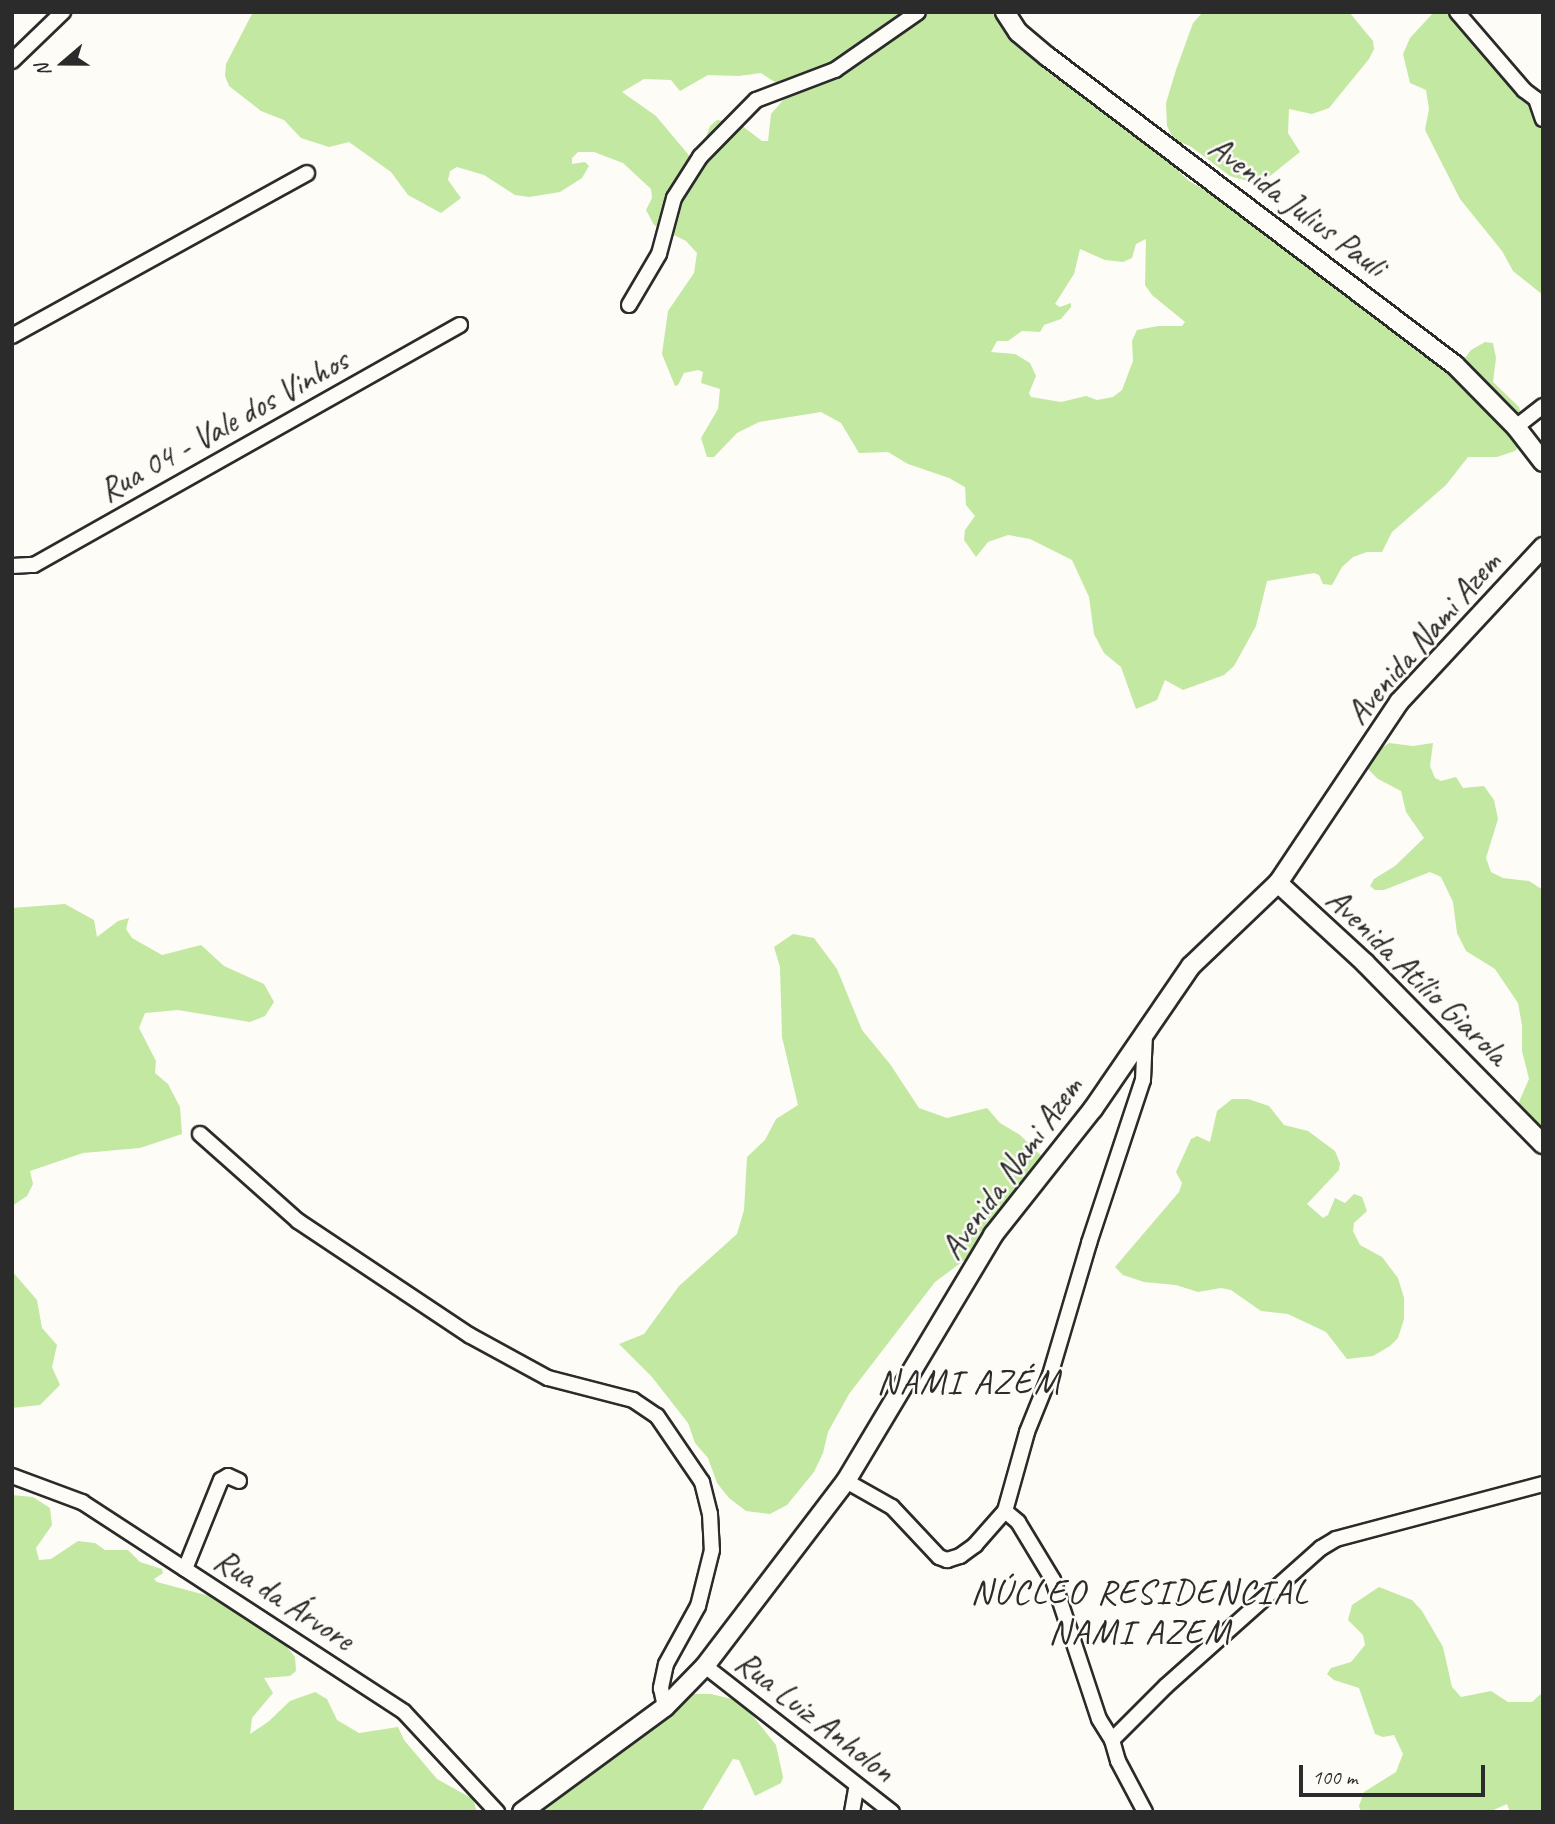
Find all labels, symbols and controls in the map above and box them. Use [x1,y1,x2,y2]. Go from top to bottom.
north arrow [28,28,98,98]
text: N [30,61,57,80]
street label: Avenida Julius Pauli [1201,128,1393,286]
street label: Rua 04 - Vale dos Vinhos [93,341,355,511]
street label: Avenida Nami Azem [1337,542,1511,734]
street label: Avenida Atílio Giarola [1318,880,1516,1074]
street label: Avenida Nami Azem [932,1068,1092,1268]
district label: NAMI AZÉM [878,1361,1060,1403]
street label: Rua da Árvore [206,1540,362,1660]
district label: NÚCLEO RESIDENCIAL NAMI AZEM [974,1571,1306,1653]
street label: Rua Luiz Anholon [728,1643,902,1791]
scale bar [1303,1750,1488,1794]
text: 100 m [1312,1764,1357,1790]

